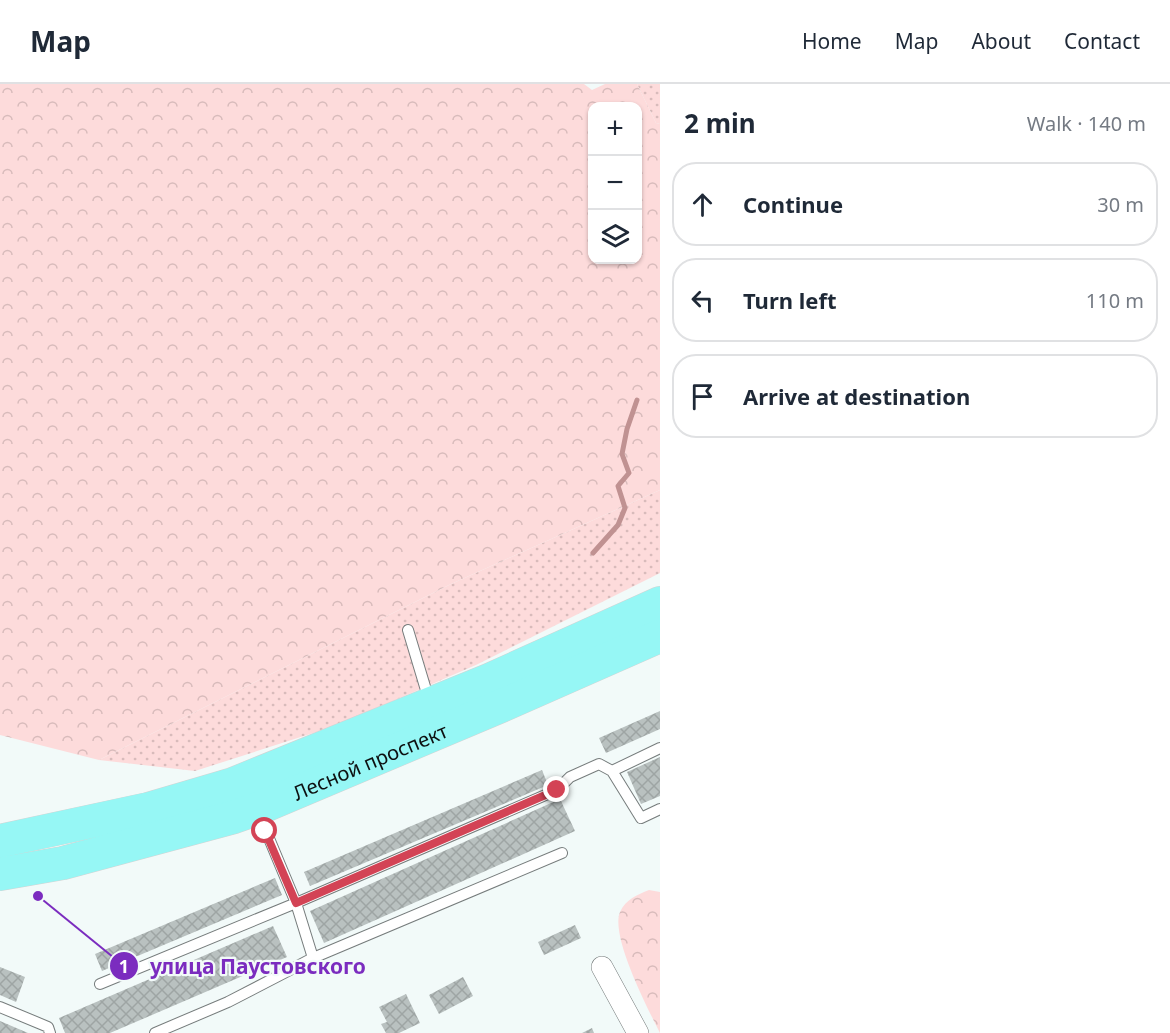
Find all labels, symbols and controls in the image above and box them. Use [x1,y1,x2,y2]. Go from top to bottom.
text: Map [30,22,91,60]
text: Home [802,27,862,55]
text: Map [895,27,938,55]
text: About [971,27,1031,55]
text: Contact [1064,27,1140,55]
map controls [588,102,642,264]
button: + [588,102,642,156]
text: 2 min [684,105,756,141]
text: Walk · 140 m [1027,110,1146,137]
button: − [588,156,642,210]
icon: ahead [686,188,719,221]
text: Continue [743,189,843,219]
text: 30 m [1097,191,1144,218]
button: layers [588,210,642,264]
icon: left [686,284,719,317]
text: Turn left [743,285,837,315]
text: 110 m [1086,287,1144,314]
icon: arrive [686,380,719,413]
text: Arrive at destination [743,381,970,411]
street label: Лесной проспект [288,717,452,806]
route end [543,776,569,802]
route start [251,817,277,843]
callout: улица Паустовского [109,947,378,986]
text: улица Паустовского [149,952,366,980]
text: 1 [119,954,129,978]

